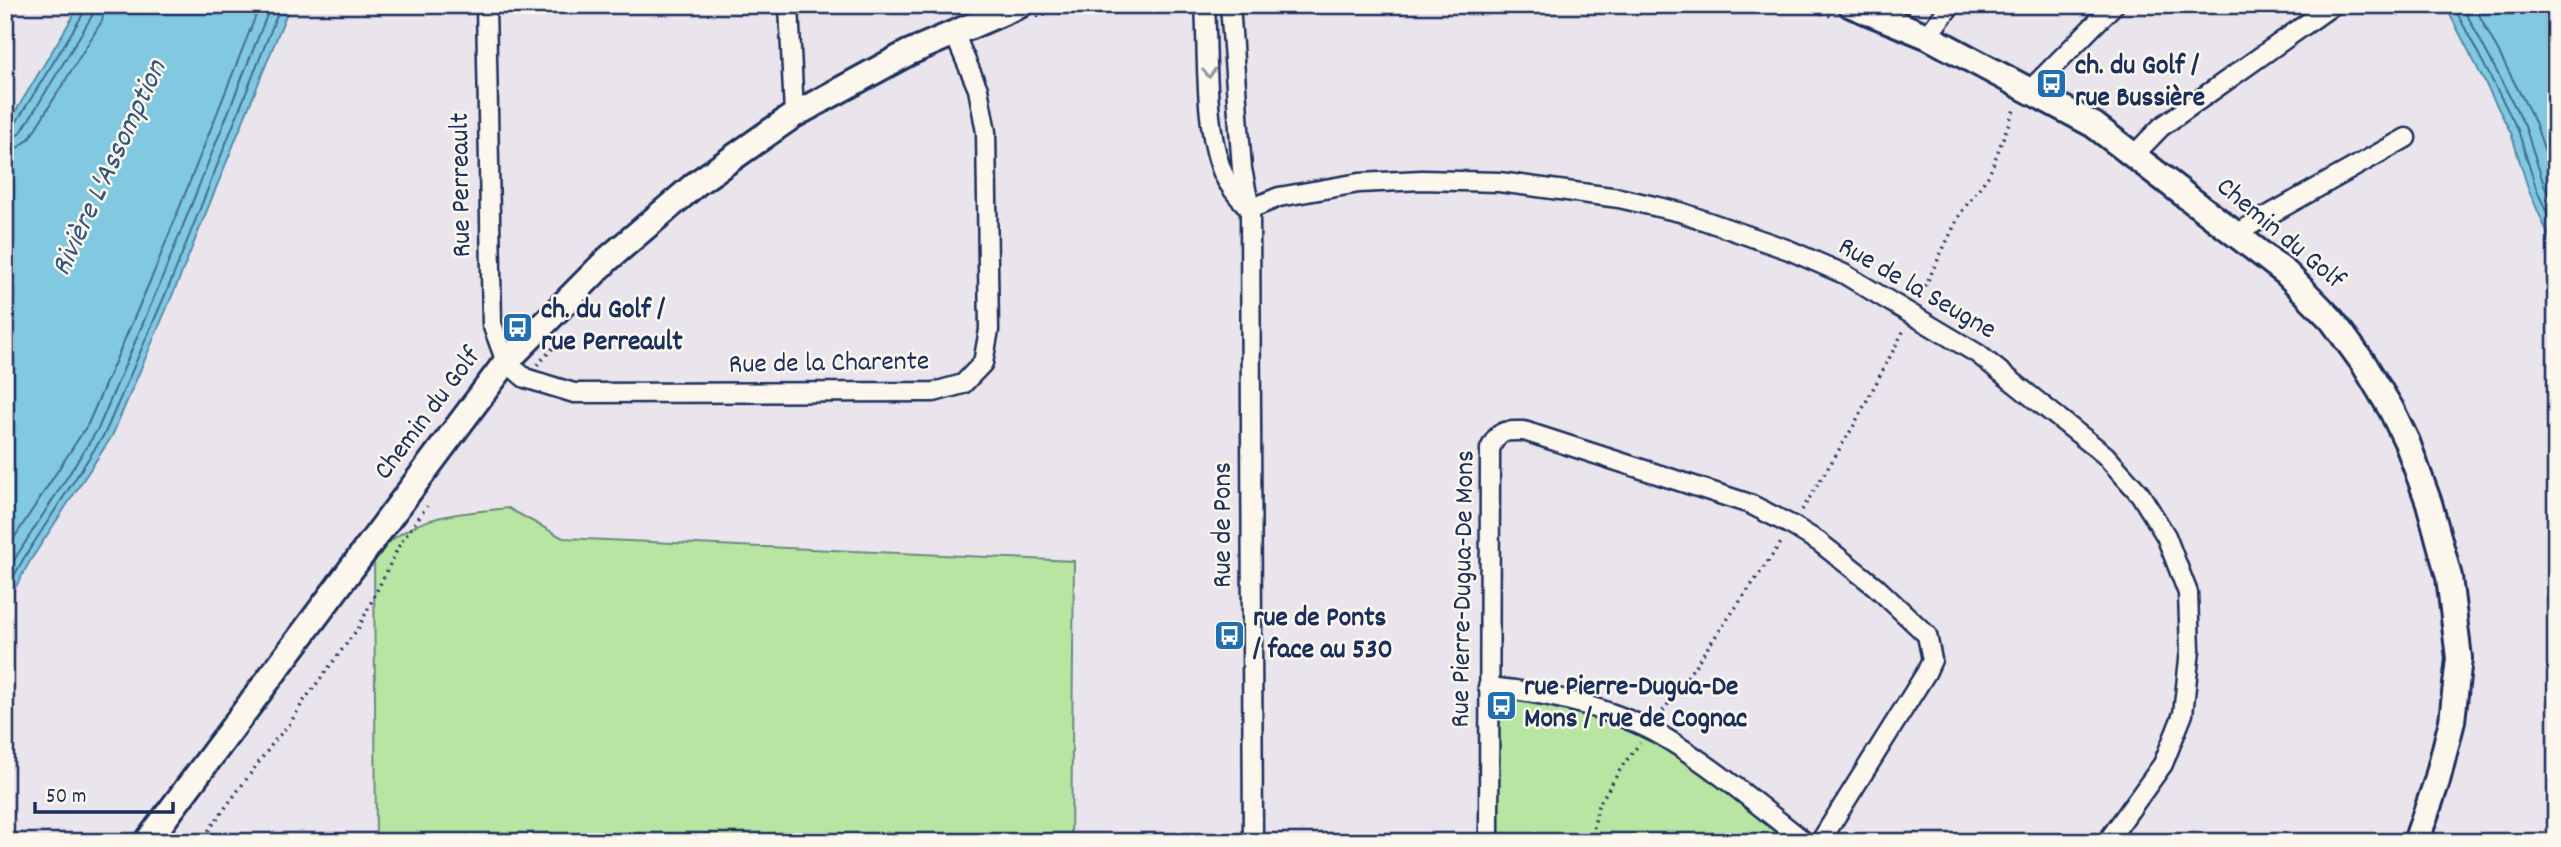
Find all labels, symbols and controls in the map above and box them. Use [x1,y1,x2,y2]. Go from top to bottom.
place label: ch. du Golf / rue Bussière [2075,48,2205,120]
water label: Rivière L'Assomption [42,53,180,284]
bus stop icon: ch. du Golf / rue Bussière [2035,67,2069,101]
one-way arrow [1201,68,1216,79]
street label: Rue Perreault [442,112,484,258]
street label: Chemin du Golf [2206,169,2353,302]
street label: Rue de la Seugne [1829,228,2003,352]
place label: ch. du Golf / rue Perreault [541,292,683,364]
bus stop icon: ch. du Golf / rue Perreault [501,311,535,345]
street label: Chemin du Golf [366,339,493,490]
street label: Rue de la Charente [728,343,930,387]
street label: Rue Pierre-Dugua-De Mons [1443,450,1487,728]
street label: Rue de Pons [1205,462,1245,588]
place label: rue de Ponts / face au 530 [1252,600,1393,672]
bus stop icon: rue de Ponts / face au 530 [1213,619,1247,653]
place label: rue Pierre-Dugua-De Mons / rue de Cognac [1524,669,1747,741]
bus stop icon: rue Pierre-Dugua-De Mons / rue de Cognac [1484,688,1518,722]
scale bar [35,770,173,814]
text: 50 m [46,783,86,813]

